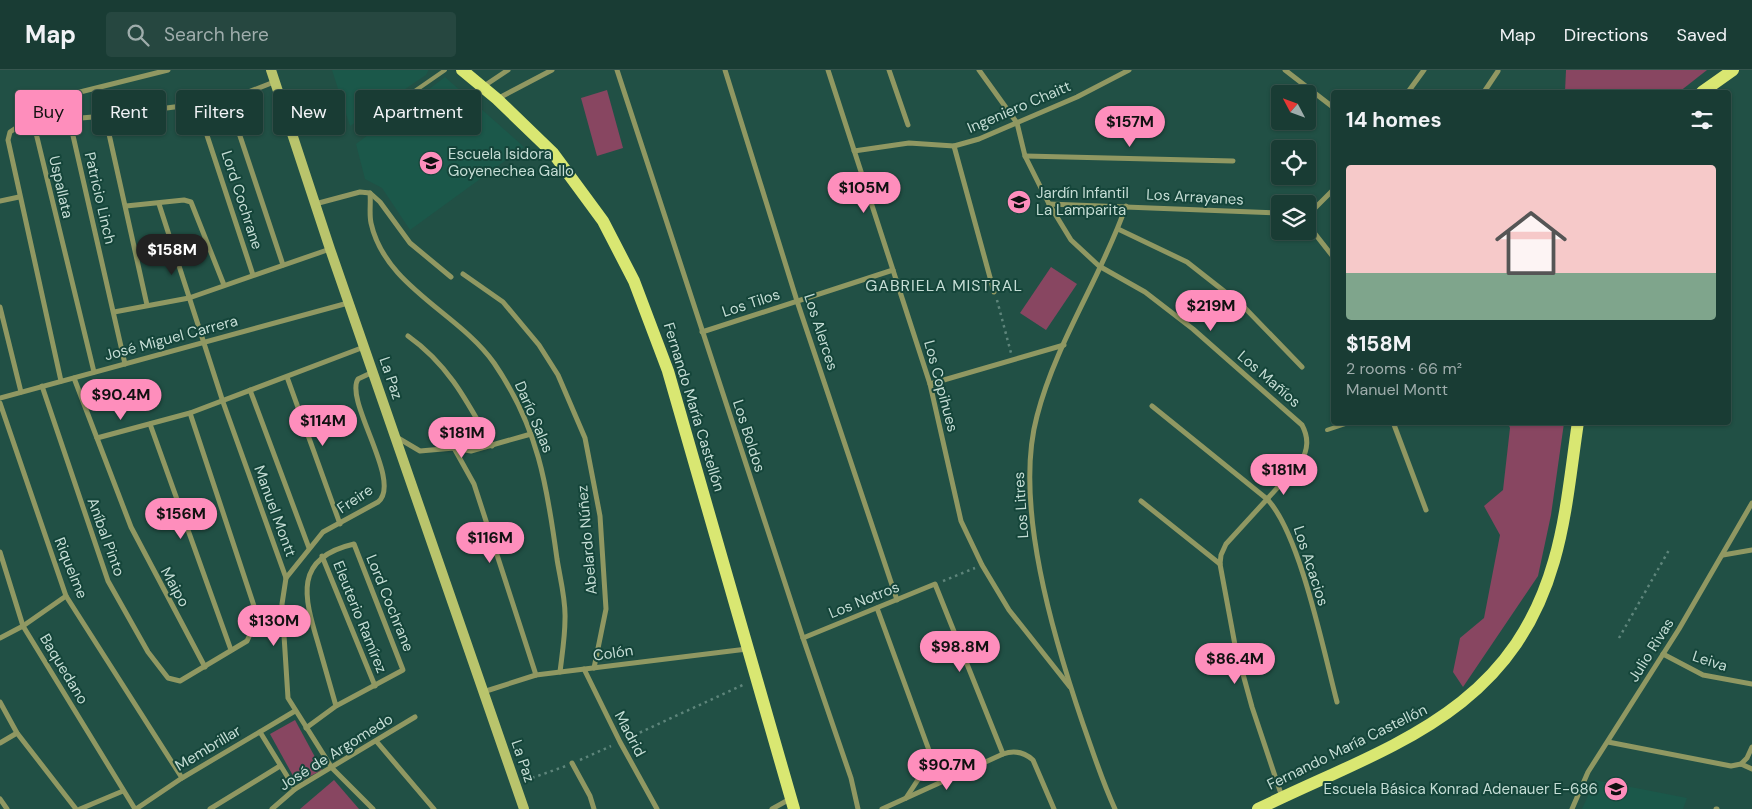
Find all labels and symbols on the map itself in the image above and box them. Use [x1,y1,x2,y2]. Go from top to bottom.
street label: Ingeniero Chaitt [964,76,1074,138]
north arrow [1271,85,1316,130]
pin: $157M [1095,106,1165,148]
place label: Escuela Isidora Goyenechea Gallo [448,144,574,181]
street label: Lord Cochrane [217,148,267,252]
street label: Patricio Linch [80,150,120,246]
school or university icon: Escuela Isidora Goyenechea Gallo [418,150,444,176]
street label: Uspallata [44,154,78,220]
pin: $105M [829,172,899,214]
place label: Jardín Infantil La Lamparita [1036,183,1129,220]
street label: Los Arrayanes [1146,184,1244,210]
school or university icon: Jardín Infantil La Lamparita [1006,189,1032,215]
pin: $158M [137,234,207,276]
district label: GABRIELA MISTRAL [865,275,1023,296]
street label: Los Tilos [719,284,783,322]
pin: $219M [1176,290,1246,332]
street label: Los Alerces [799,291,843,373]
street label: José Miguel Carrera [102,311,240,365]
street label: Fernando María Castellón [659,320,729,494]
street label: Los Copihues [919,338,963,434]
street label: Los Mañíos [1233,346,1305,412]
street label: La Paz [374,354,408,402]
pin: $90.4M [80,378,162,421]
street label: Darío Salas [510,378,558,456]
street label: Los Boldos [728,397,770,475]
pin: $114M [288,404,358,447]
pin: $181M [427,416,497,459]
pin: $181M [1249,454,1319,496]
street label: Manuel Montt [249,463,301,560]
street label: Los Litres [1009,471,1033,539]
street label: Freire [333,480,377,518]
street label: Abelardo Núñez [572,484,602,596]
street label: Aníbal Pinto [83,495,130,579]
pin: $156M [146,498,216,540]
pin: $116M [455,522,525,564]
street label: Los Acacios [1289,523,1333,609]
street label: Riquelme [50,534,92,602]
street label: Lord Cochrane [361,552,419,654]
street label: Eleuterio Ramírez [328,558,392,676]
street label: Maipo [156,563,194,611]
street label: Los Notros [826,577,902,623]
pin: $130M [239,604,309,647]
street label: Julio Rivas [1624,614,1678,686]
street label: Baquedano [35,630,93,708]
pin: $98.8M [919,630,1001,673]
street label: Colón [592,640,634,666]
pin: $86.4M [1194,642,1276,685]
street label: Leiva [1690,646,1730,676]
street label: Fernando María Castellón [1264,699,1430,795]
street label: Madrid [610,708,650,760]
street label: José de Argomedo [275,709,397,795]
street label: Membrillar [171,720,245,775]
street label: La Paz [506,737,540,785]
pin: $90.7M [906,748,988,791]
school or university icon: Escuela Básica Konrad Adenauer E-686 [1603,776,1629,802]
place label: Escuela Básica Konrad Adenauer E-686 [1323,779,1598,799]

